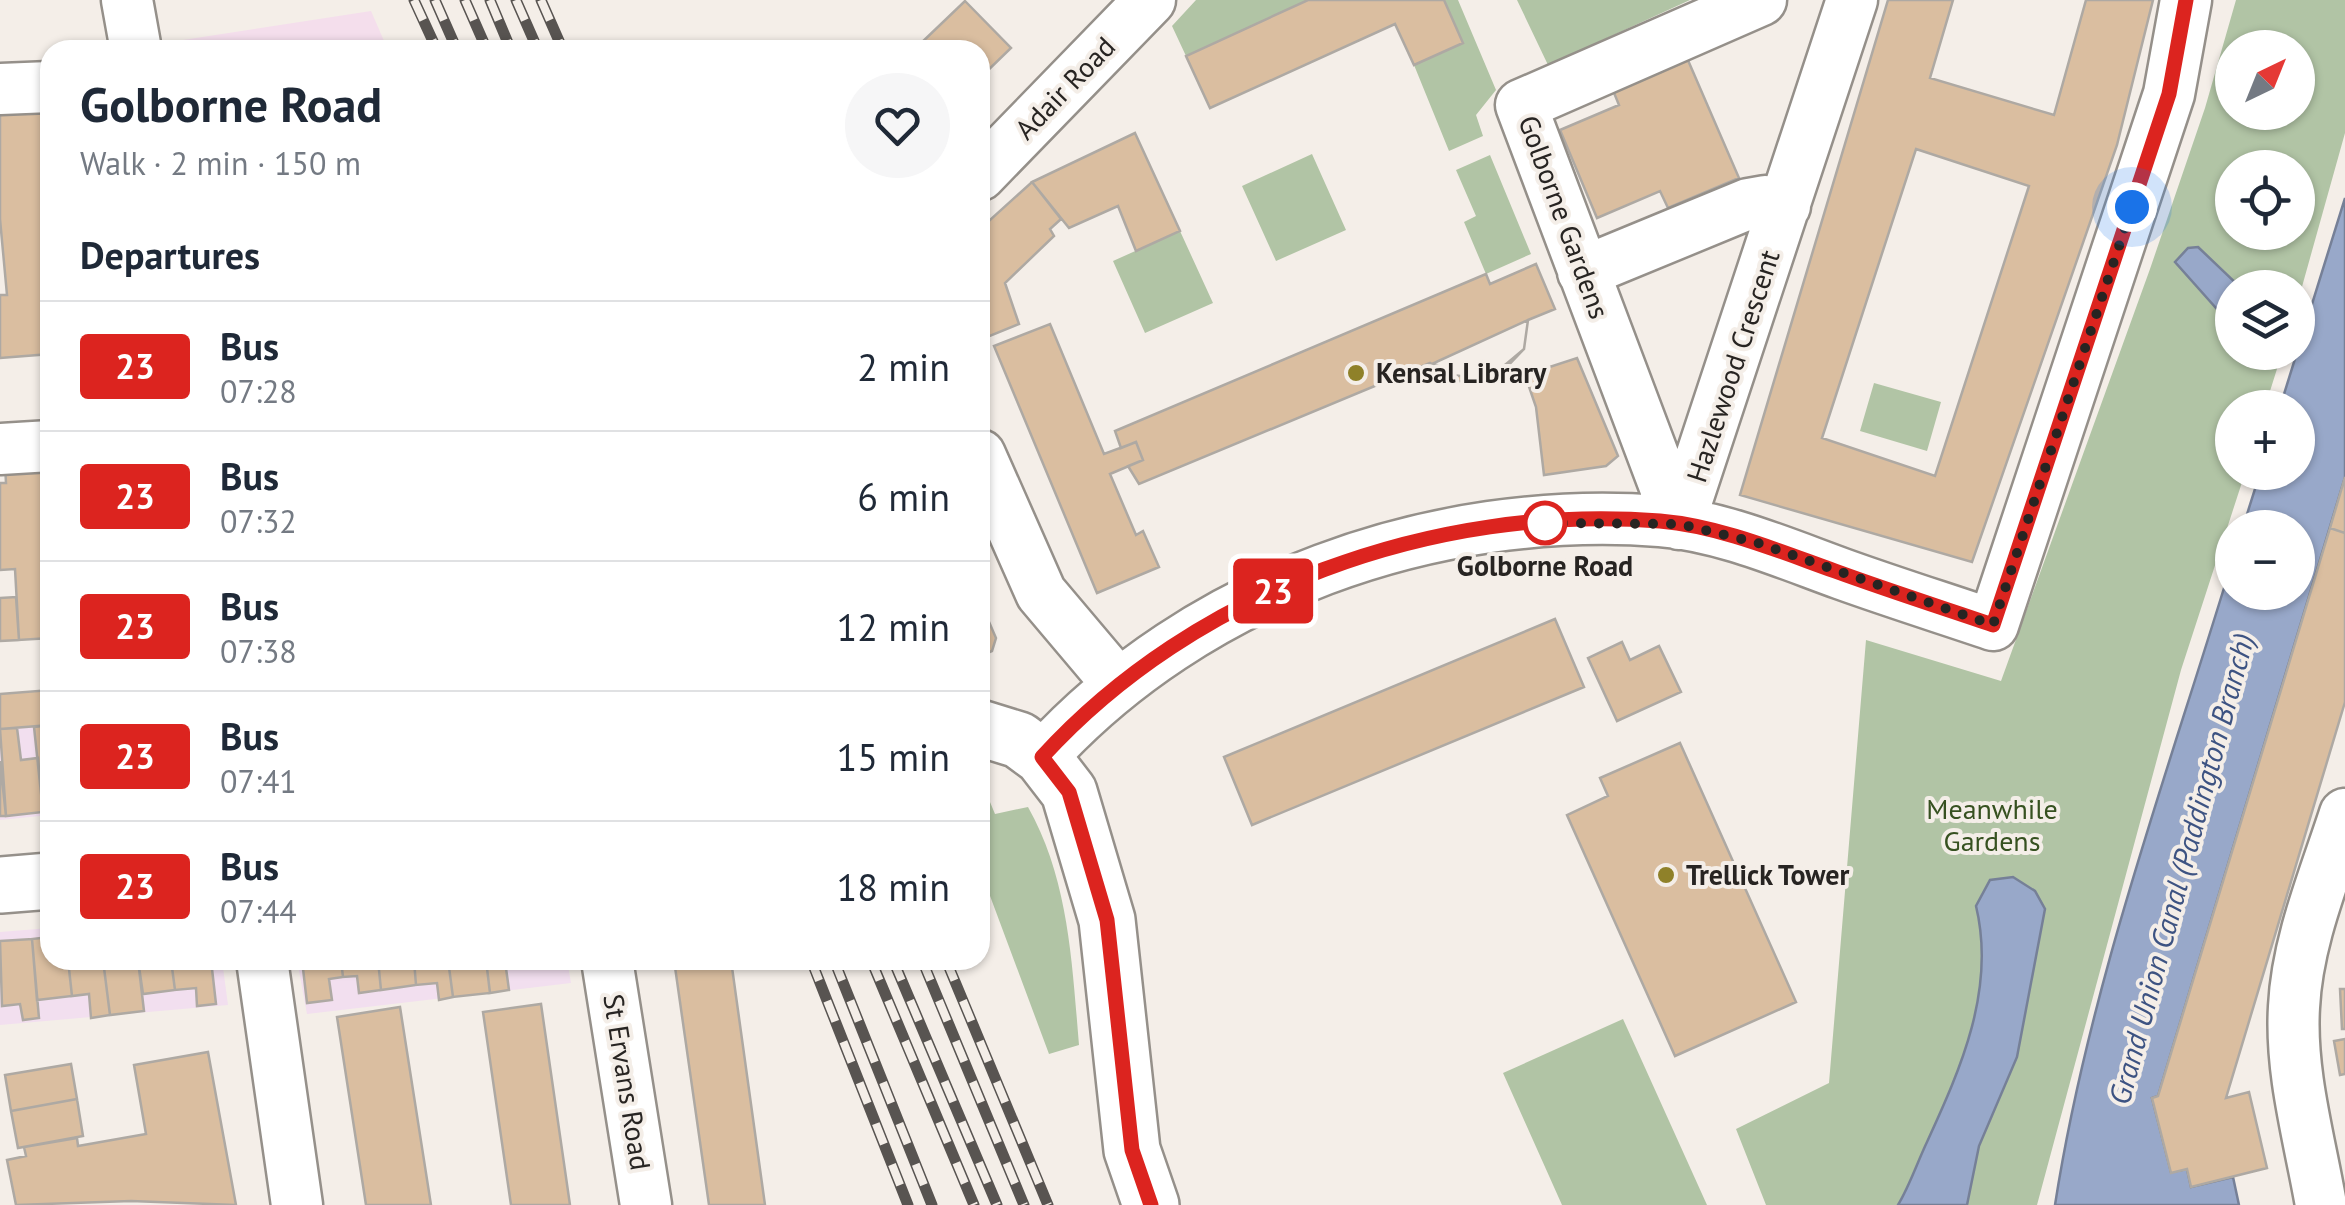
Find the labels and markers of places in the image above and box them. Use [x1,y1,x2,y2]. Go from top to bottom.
place label: Kensal Library [1376,354,1547,391]
marker: Kensal Library [1345,362,1367,384]
marker: Golborne Road [1524,502,1566,544]
place label: Golborne Road [1457,547,1633,584]
place label: Trellick Tower [1686,856,1849,893]
marker: Trellick Tower [1655,864,1677,886]

